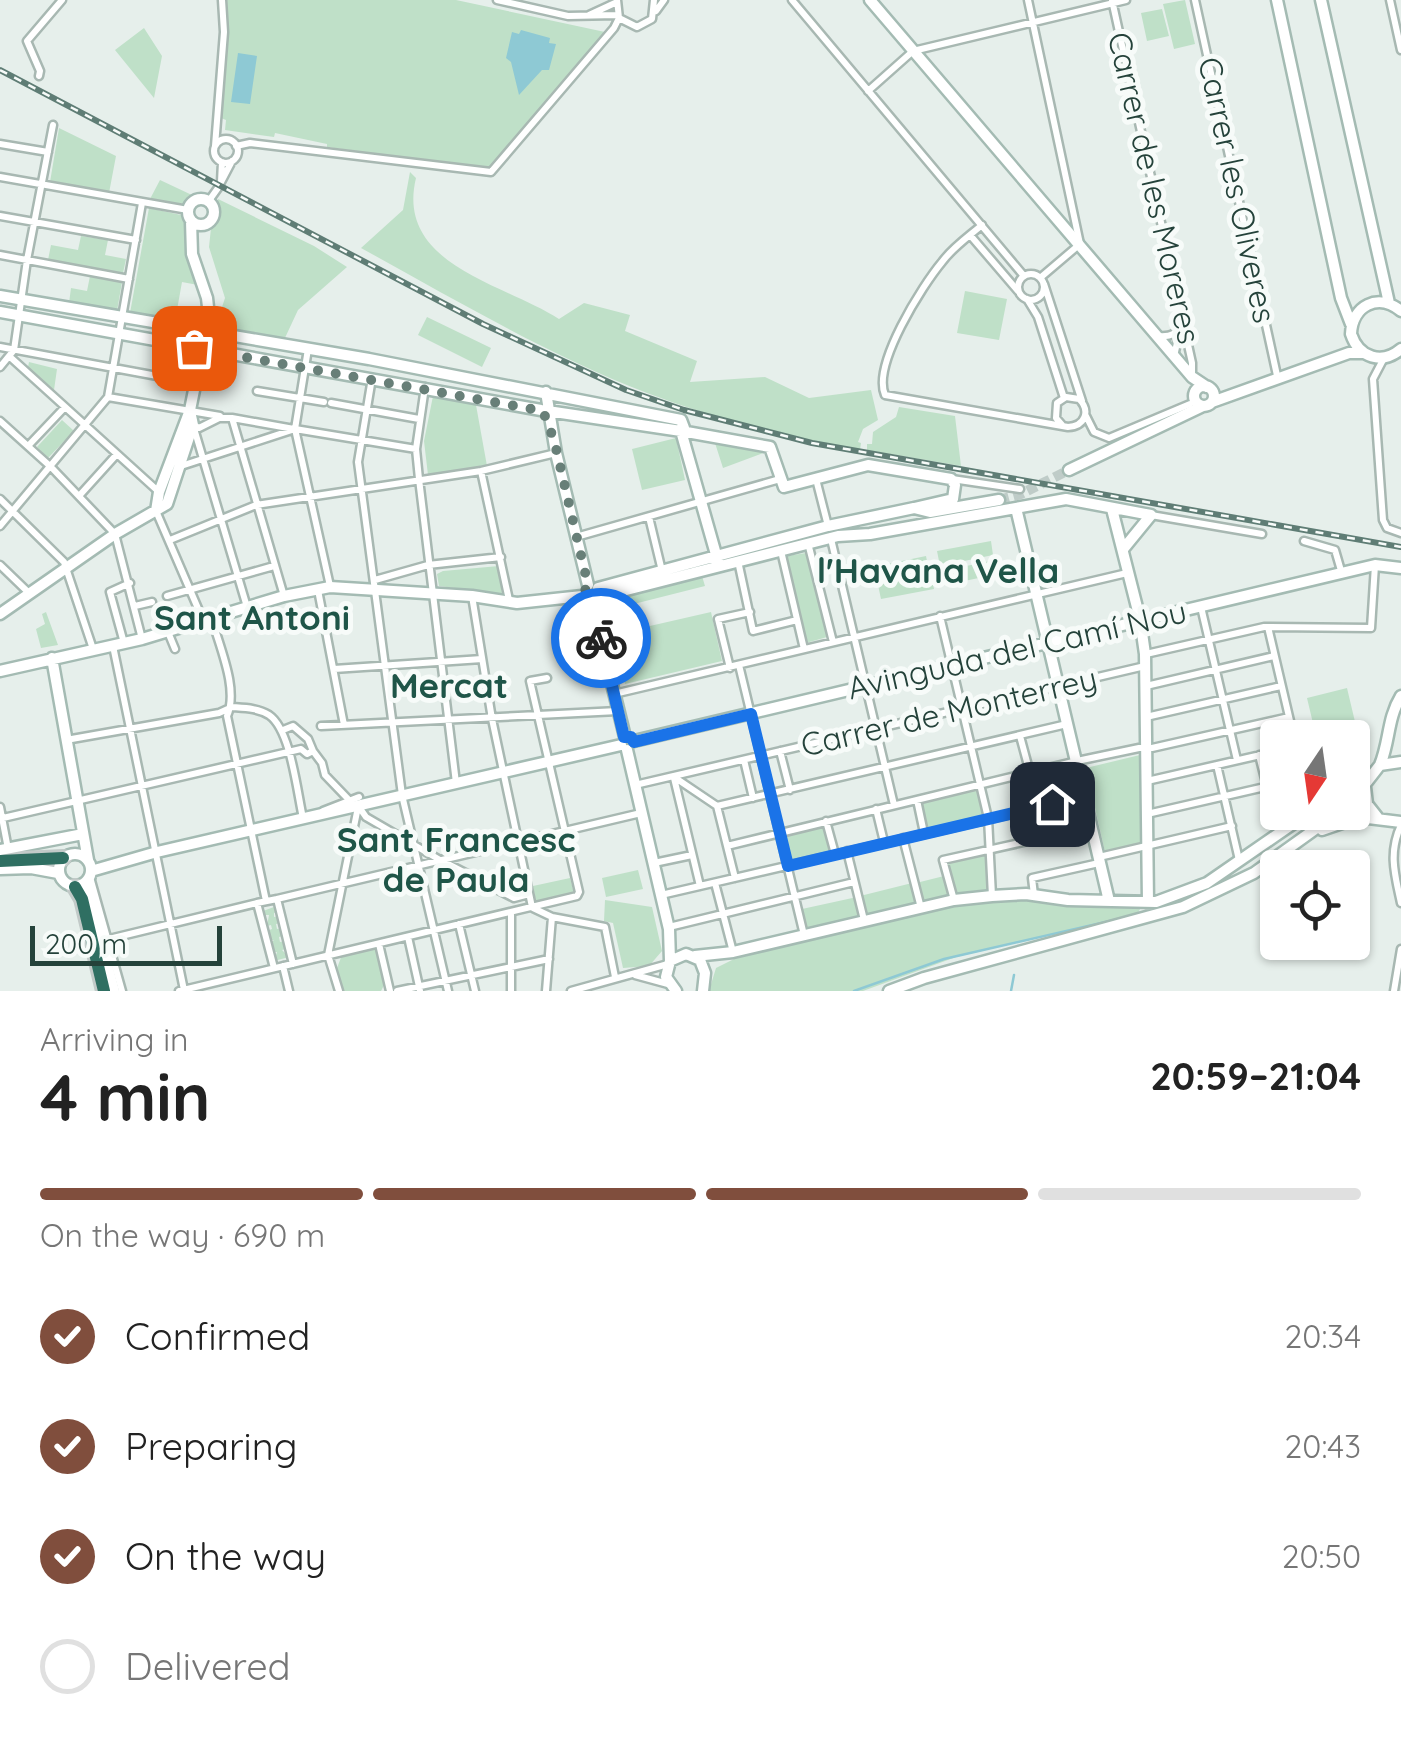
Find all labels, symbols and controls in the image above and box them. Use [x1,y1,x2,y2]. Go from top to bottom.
street label: Carrer de les Moreres [1100,28,1210,348]
street label: Carrer les Oliveres [1190,53,1286,326]
pin [152,306,237,391]
icon: bag [167,321,222,376]
district label: l'Havana Vella [817,548,1059,592]
courier [551,588,651,688]
street label: Avinguda del Camí Nou [843,591,1190,708]
district label: Sant Antoni [154,595,350,639]
icon: bike [574,611,629,666]
street label: Carrer de Monterrey [797,657,1101,765]
district label: Mercat [390,663,508,707]
north arrow [1260,720,1370,830]
map controls [1260,720,1370,960]
pin [1010,762,1095,847]
icon: home [1025,777,1080,832]
district label: Sant Francesc de Paula [337,817,575,901]
button: locate [1260,850,1370,960]
scale bar [30,921,222,966]
text: 200 m [45,926,127,961]
text: Arriving in [40,1019,189,1059]
text: 20:59–21:04 [1150,1052,1361,1100]
text: 4 min [40,1056,210,1137]
text: On the way · 690 m [40,1215,325,1255]
icon: check [40,1309,95,1364]
text: Confirmed [125,1312,310,1360]
text: 20:34 [1285,1316,1361,1356]
icon: check [40,1419,95,1474]
text: Preparing [125,1422,297,1470]
text: 20:43 [1285,1426,1361,1466]
icon: check [40,1529,95,1584]
text: On the way [125,1532,326,1580]
text: 20:50 [1282,1536,1361,1576]
text: Delivered [125,1642,291,1690]

